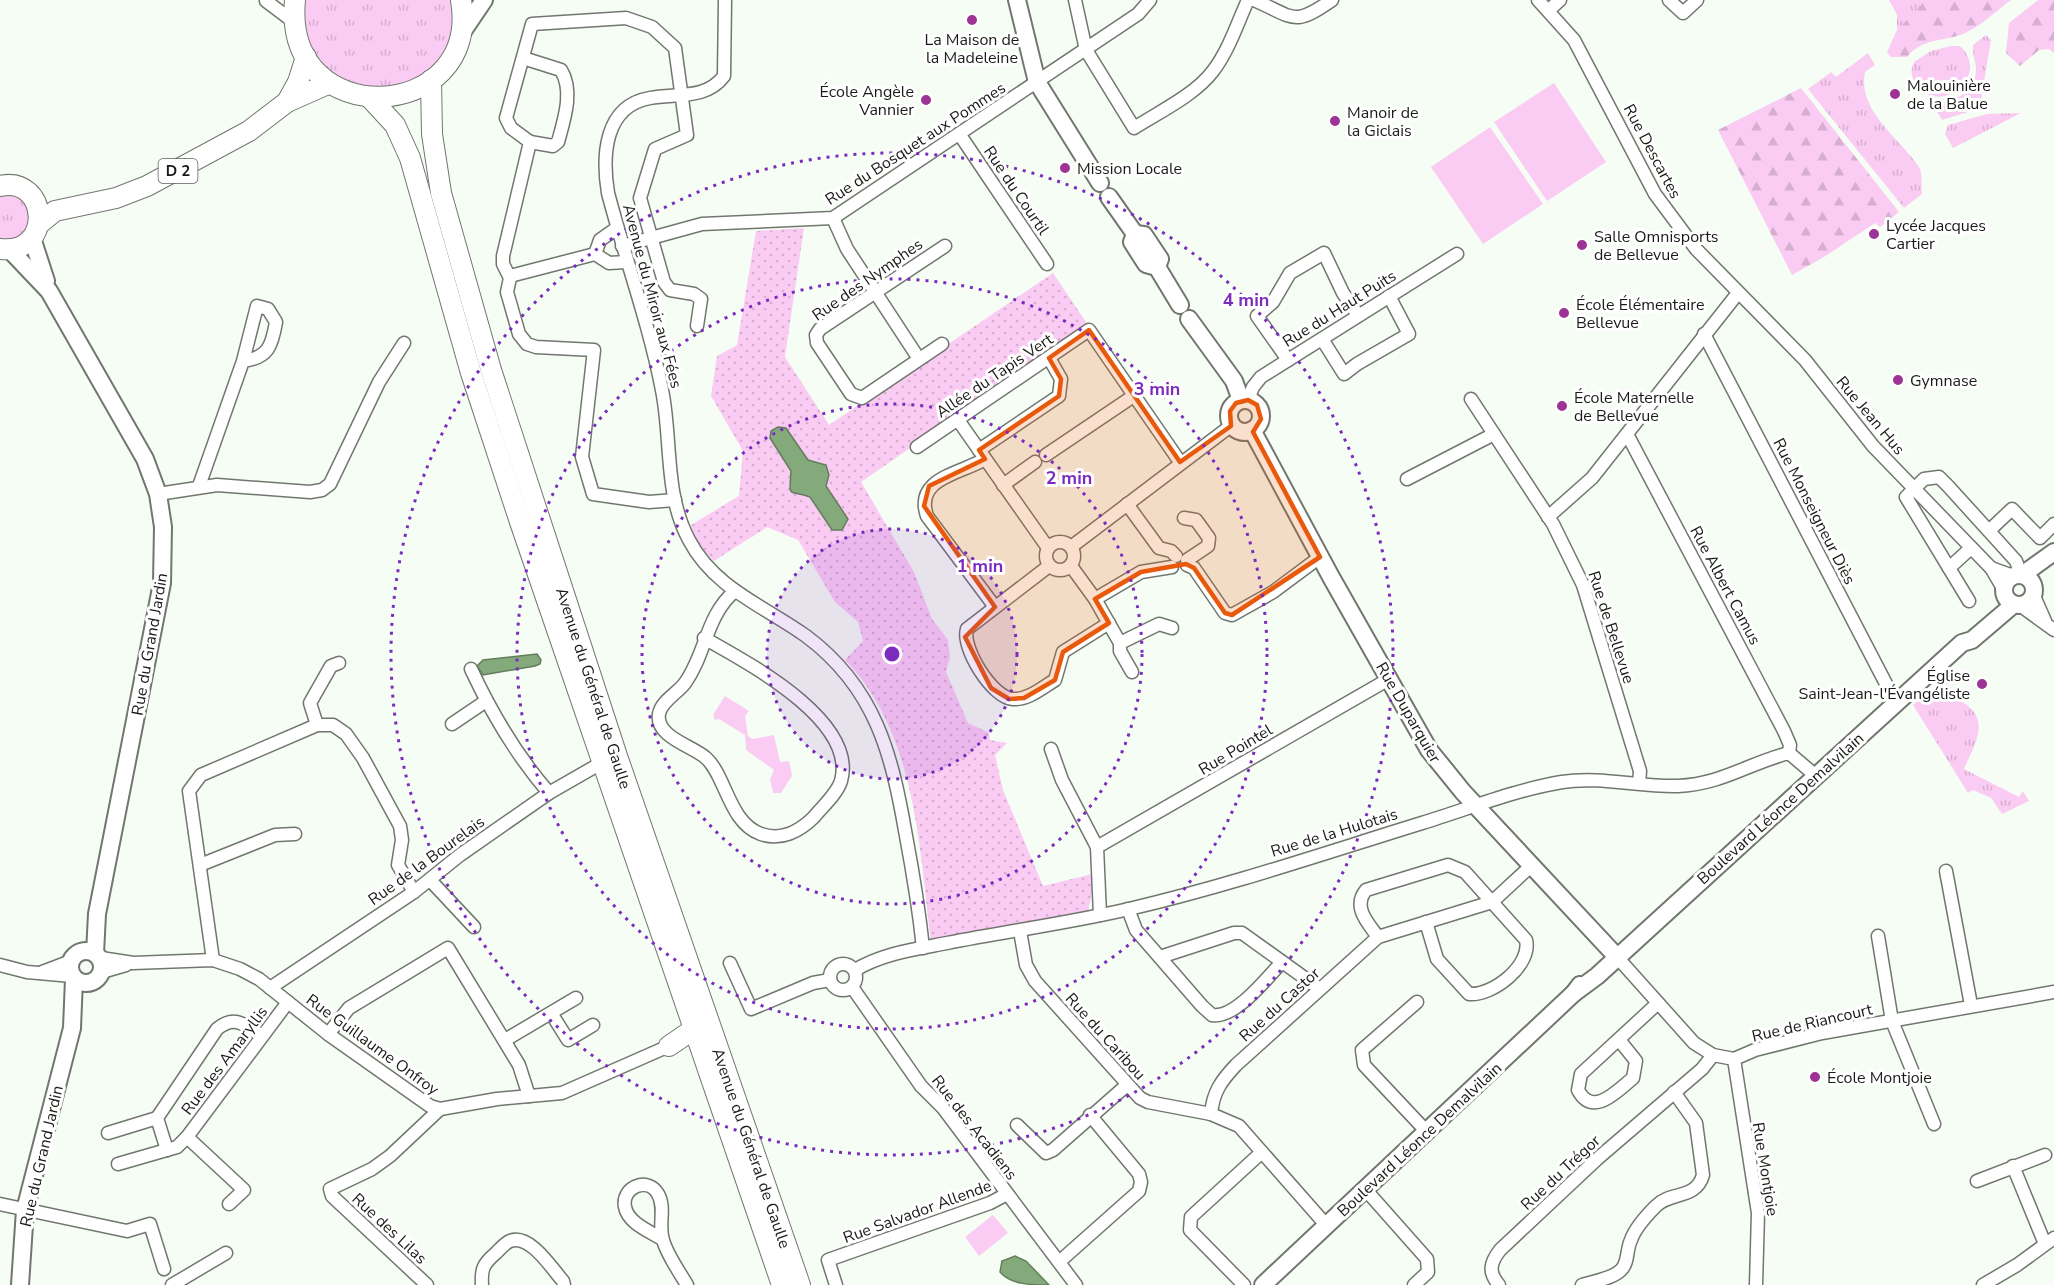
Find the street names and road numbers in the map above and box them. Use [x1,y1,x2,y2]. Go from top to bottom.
street label: Rue du Bosquet aux Pommes [821,77,1010,210]
street label: Rue Descartes [1618,100,1686,203]
street label: Rue du Courtil [978,142,1054,240]
road number: D 2 [158,159,198,183]
street label: Avenue du Miroir aux Fées [617,202,687,391]
street label: Rue des Nymphes [808,233,927,326]
street label: Rue du Haut Puits [1279,265,1401,353]
street label: Allée du Tapis Vert [932,328,1058,423]
street label: Rue Jean Hus [1831,372,1910,460]
street label: Rue Monseigneur Diès [1768,435,1861,588]
street label: Rue Albert Camus [1684,522,1766,649]
street label: Rue de Bellevue [1582,568,1640,686]
street label: Rue du Grand Jardin [127,571,173,717]
street label: Avenue du Général de Gaulle [550,585,636,792]
street label: Rue Duparquier [1370,658,1446,767]
street label: Rue Pointel [1194,719,1277,781]
street label: Boulevard Léonce Demalvilain [1693,728,1869,890]
street label: Rue de la Hulotais [1268,803,1400,863]
street label: Rue de la Bourelais [364,811,489,911]
street label: Rue du Castor [1235,962,1325,1047]
street label: Rue du Caribou [1060,988,1150,1085]
street label: Rue Guillaume Onfroy [302,989,444,1101]
street label: Rue de Riancourt [1750,998,1875,1048]
street label: Rue des Amaryllis [177,1002,273,1120]
street label: Avenue du Général de Gaulle [706,1045,796,1251]
street label: Boulevard Léonce Demalvilain [1333,1058,1507,1222]
street label: Rue des Acadiens [926,1071,1022,1185]
street label: Rue du Grand Jardin [15,1083,69,1229]
street label: Rue Montjoie [1747,1121,1783,1218]
street label: Rue du Trégor [1516,1130,1605,1215]
street label: Rue Salvador Allende [840,1175,995,1249]
street label: Rue des Lilas [347,1188,432,1269]

